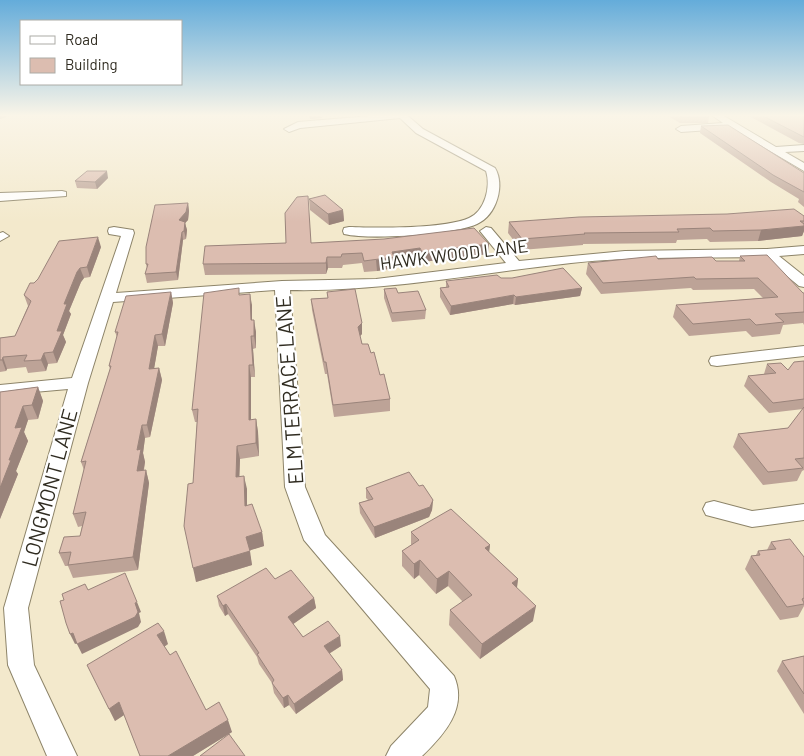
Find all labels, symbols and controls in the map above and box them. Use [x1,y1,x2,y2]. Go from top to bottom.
legend [20,20,182,85]
text: Road [65,30,98,48]
text: Building [65,55,118,73]
street label: HAWK WOOD LANE [379,234,529,274]
street label: ELM TERRACE LANE [269,295,308,485]
street label: LONGMONT LANE [15,406,82,569]

